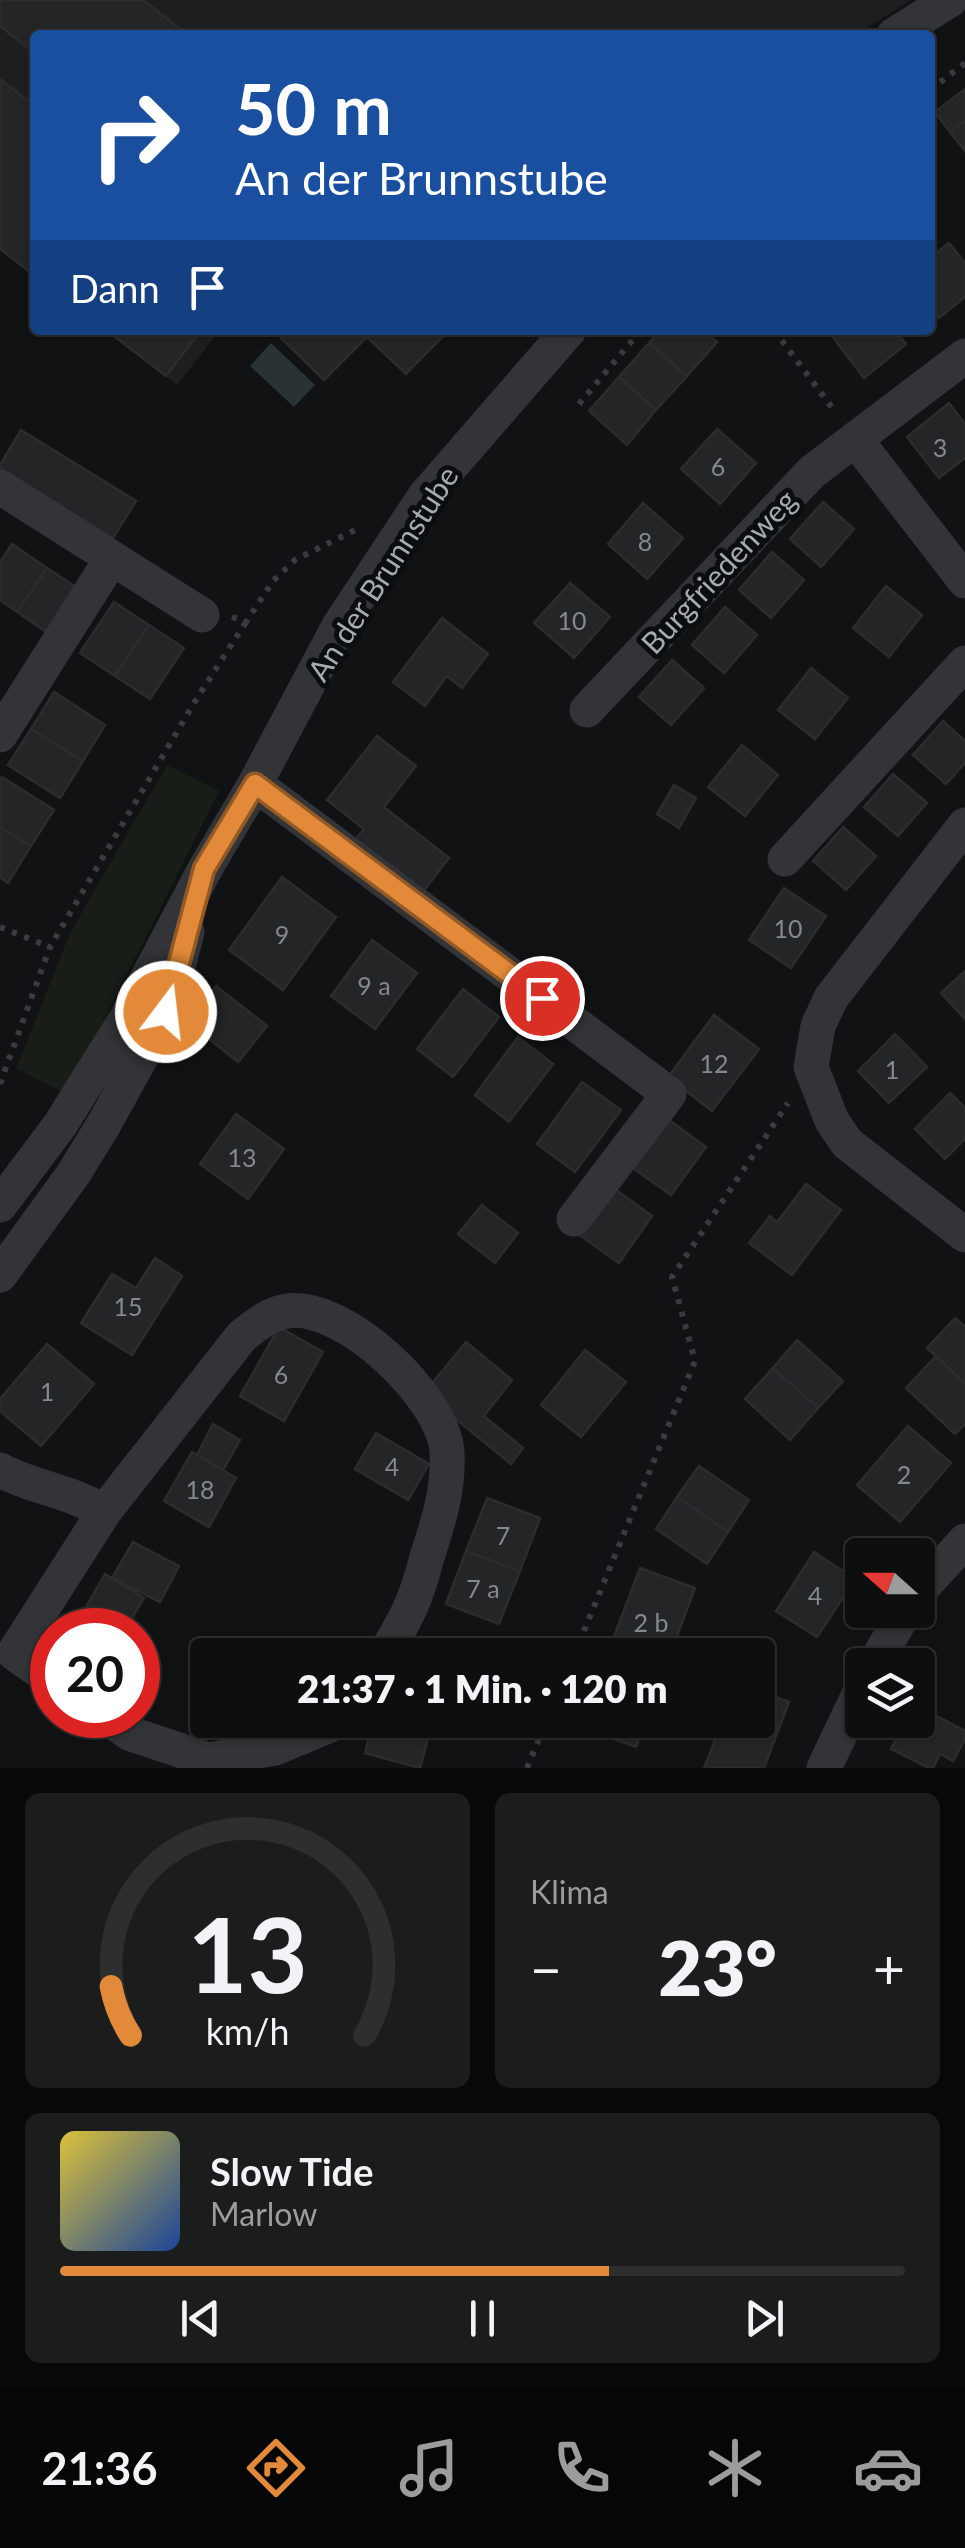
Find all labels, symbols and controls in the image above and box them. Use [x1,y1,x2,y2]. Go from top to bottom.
text: 50 m [235,66,392,150]
icon: right [70,70,200,200]
text: An der Brunnstube [235,151,608,205]
icon: arrive [180,260,235,315]
text: Dann [70,265,160,311]
house number: 3 [933,432,947,462]
house number: 6 [711,451,725,481]
street label: An der Brunnstube [299,459,465,687]
street label: Burgfriedenweg [633,482,803,660]
house number: 8 [638,526,652,556]
house number: 10 [557,605,587,635]
house number: 10 [773,913,803,943]
house number: 9 [275,919,289,949]
pin [500,956,585,1041]
position arrow [114,960,218,1064]
house number: 9 a [357,970,391,1000]
icon: arrive [515,971,570,1026]
house number: 12 [699,1048,729,1078]
house number: 1 [885,1054,899,1084]
house number: 13 [227,1142,257,1172]
house number: 15 [113,1291,143,1321]
house number: 6 [274,1359,288,1389]
house number: 1 [40,1376,54,1406]
house number: 4 [385,1451,399,1481]
house number: 2 [897,1459,911,1489]
house number: 18 [185,1474,215,1504]
house number: 7 [496,1520,510,1550]
north arrow [845,1538,935,1628]
map controls [845,1538,935,1738]
house number: 7 a [466,1573,500,1603]
house number: 4 [808,1580,822,1610]
house number: 2 b [634,1607,668,1637]
speed limit sign: 20 [30,1608,160,1738]
button: layers [845,1648,935,1738]
text: 21:37 · 1 Min. · 120 m [297,1665,668,1711]
text: Klima [530,1872,609,1911]
text: 13 [187,1890,308,2015]
text: 23° [658,1922,777,2012]
text: − [530,1935,562,2001]
text: + [873,1935,905,2001]
text: km/h [206,2010,289,2053]
text: Slow Tide [210,2148,373,2194]
text: Marlow [210,2194,317,2233]
icon: previous [173,2291,228,2346]
icon: pause [455,2291,510,2346]
icon: next [737,2291,792,2346]
icon: directions [241,2433,311,2503]
icon: music [394,2433,464,2503]
icon: phone [547,2433,617,2503]
icon: climate [700,2433,770,2503]
icon: car [853,2433,923,2503]
text: 21:36 [42,2441,158,2495]

